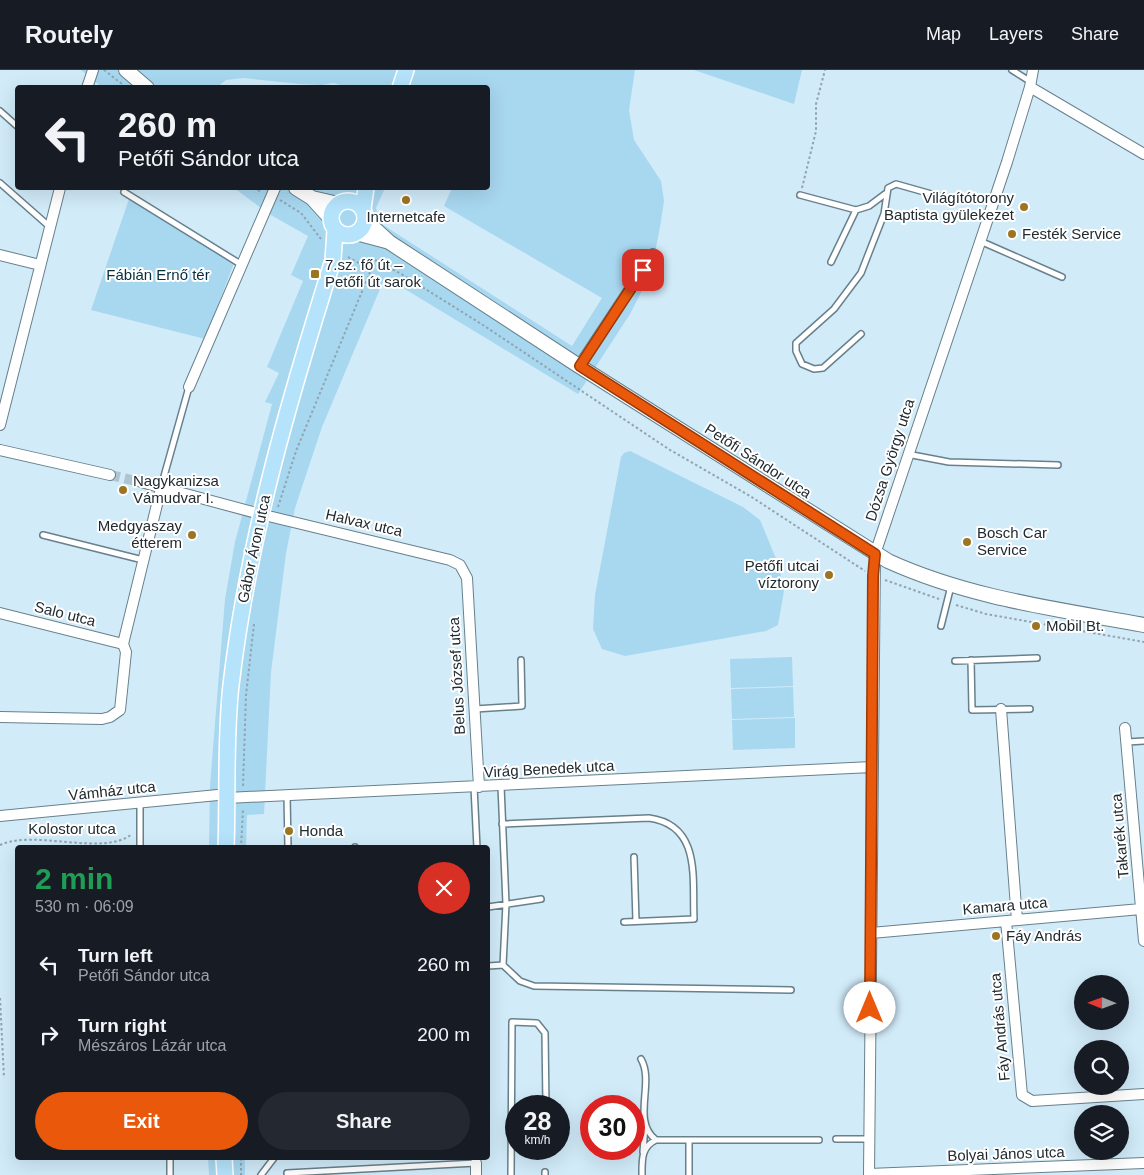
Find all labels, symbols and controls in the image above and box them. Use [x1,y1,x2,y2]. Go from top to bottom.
text: Routely [25,21,113,48]
text: Map [926,24,961,44]
text: Layers [989,24,1043,44]
text: Share [1071,24,1119,44]
icon: left [35,105,100,170]
text: 260 m [118,105,217,144]
text: Petőfi Sándor utca [118,146,299,171]
place label: Világítótorony Baptista gyülekezet [884,189,1015,223]
marker: Internetcafe [400,194,412,206]
marker: Világítótorony Baptista gyülekezet [1018,201,1030,213]
place label: Internetcafe [366,208,446,225]
place label: Festék Service [1022,225,1121,242]
marker: Festék Service [1006,228,1018,240]
pin [622,249,664,291]
place label: 7.sz. fő út – Petőfi út sarok [325,256,421,290]
icon: arrive [629,256,657,284]
park label: Fábián Ernő tér [106,266,210,283]
marker: 7.sz. fő út – Petőfi út sarok [309,268,321,280]
street label: Dózsa György utca [862,396,918,523]
street label: Petőfi Sándor utca [702,420,815,502]
place label: Nagykanizsa Vámudvar I. [133,472,220,506]
marker: Nagykanizsa Vámudvar I. [117,484,129,496]
street label: Gábor Áron utca [234,493,273,604]
street label: Halvax utca [324,505,405,540]
place label: Medgyaszay étterem [98,517,182,551]
place label: Bosch Car Service [977,524,1047,558]
marker: Medgyaszay étterem [186,529,198,541]
marker: Bosch Car Service [961,536,973,548]
place label: Petőfi utcai víztorony [745,557,819,591]
marker: Petőfi utcai víztorony [823,569,835,581]
street label: Salo utca [33,598,98,629]
street label: Belus József utca [445,616,468,735]
place label: Mobil Bt. [1046,617,1104,634]
marker: Mobil Bt. [1030,620,1042,632]
street label: Virág Benedek utca [483,757,615,780]
street label: Vámház utca [68,777,157,804]
street label: Takarék utca [1107,792,1132,879]
street label: Kolostor utca [28,820,116,837]
place label: Honda [299,822,344,839]
marker: Honda [283,825,295,837]
text: 2 min [35,862,113,895]
button: close [418,862,470,914]
street label: Kamara utca [962,893,1049,918]
text: 530 m · 06:09 [35,898,134,915]
place label: Fáy András [1006,927,1082,944]
marker: Fáy András [990,930,1002,942]
text: Turn left [78,945,153,966]
icon: left [35,951,63,979]
text: 260 m [417,954,470,975]
text: Petőfi Sándor utca [78,967,210,984]
street label: Fáy András utca [986,972,1013,1082]
north arrow [1074,975,1129,1030]
map controls [1074,975,1129,1160]
position arrow [843,981,895,1033]
text: Turn right [78,1015,166,1036]
icon: right [35,1021,63,1049]
text: 200 m [417,1024,470,1045]
text: Mészáros Lázár utca [78,1037,227,1054]
button: search [1074,1040,1129,1095]
button: Exit [35,1092,248,1150]
button: Share [258,1092,470,1150]
speed limit sign: 30 [580,1095,645,1160]
button: layers [1074,1105,1129,1160]
text: 28 [524,1107,551,1135]
text: km/h [524,1133,551,1147]
street label: Bolyai János utca [947,1143,1066,1164]

